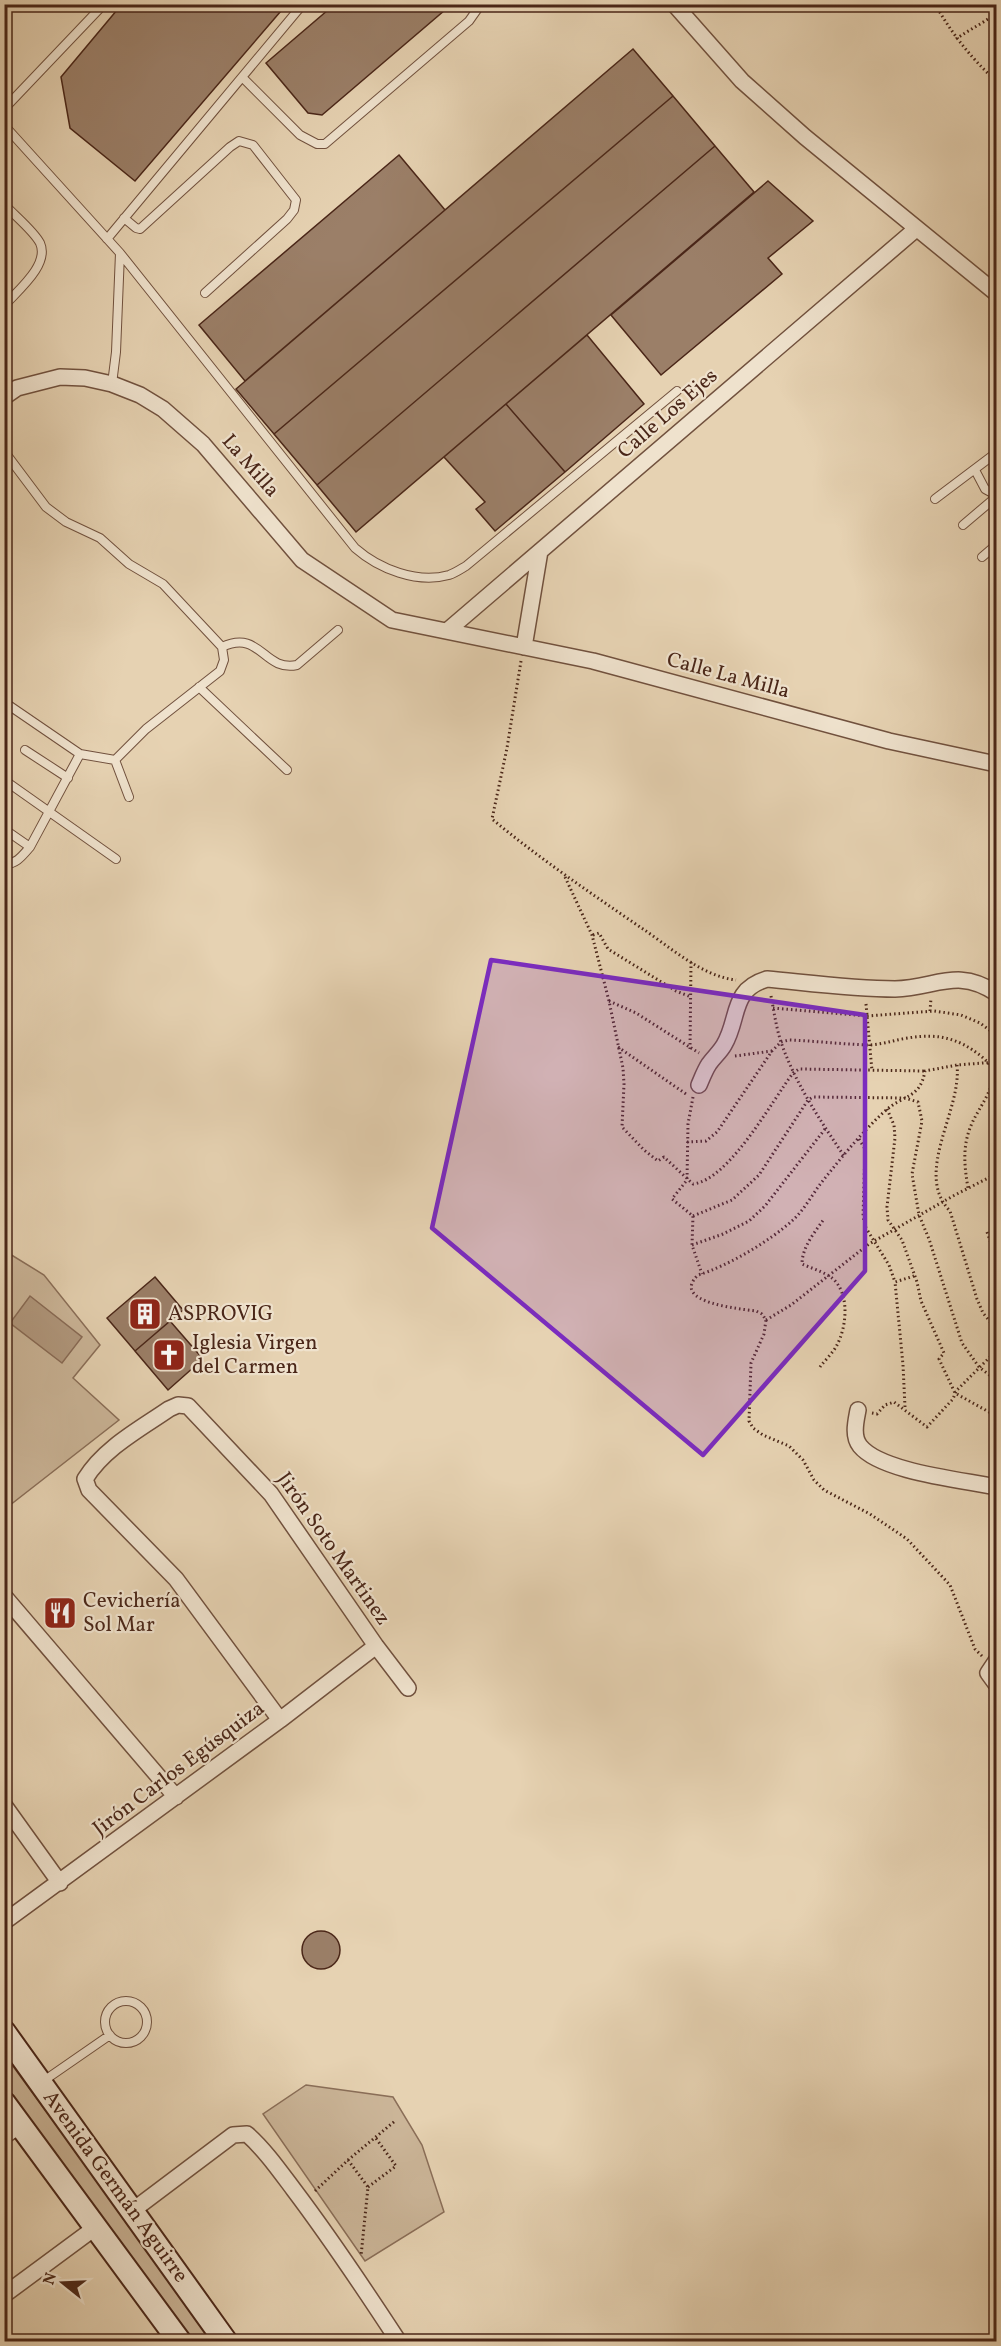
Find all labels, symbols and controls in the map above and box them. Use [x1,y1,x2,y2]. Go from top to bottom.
street label: Calle Los Ejes [612,362,725,466]
street label: La Milla [214,428,286,504]
street label: Calle La Milla [663,646,793,706]
building icon: ASPROVIG [127,1296,163,1332]
place label: ASPROVIG [168,1300,273,1329]
place label: Iglesia Virgen del Carmen [192,1329,317,1382]
church icon: Iglesia Virgen del Carmen [151,1337,187,1373]
street label: Jirón Soto Martinez [269,1467,397,1631]
place label: Cevichería Sol Mar [83,1587,181,1640]
restaurant icon: Cevichería Sol Mar [42,1595,78,1631]
street label: Jirón Carlos Egúsquiza [87,1695,271,1843]
street label: Avenida Germán Aguirre [35,2085,195,2289]
north arrow [33,2253,93,2313]
text: N [38,2270,63,2288]

